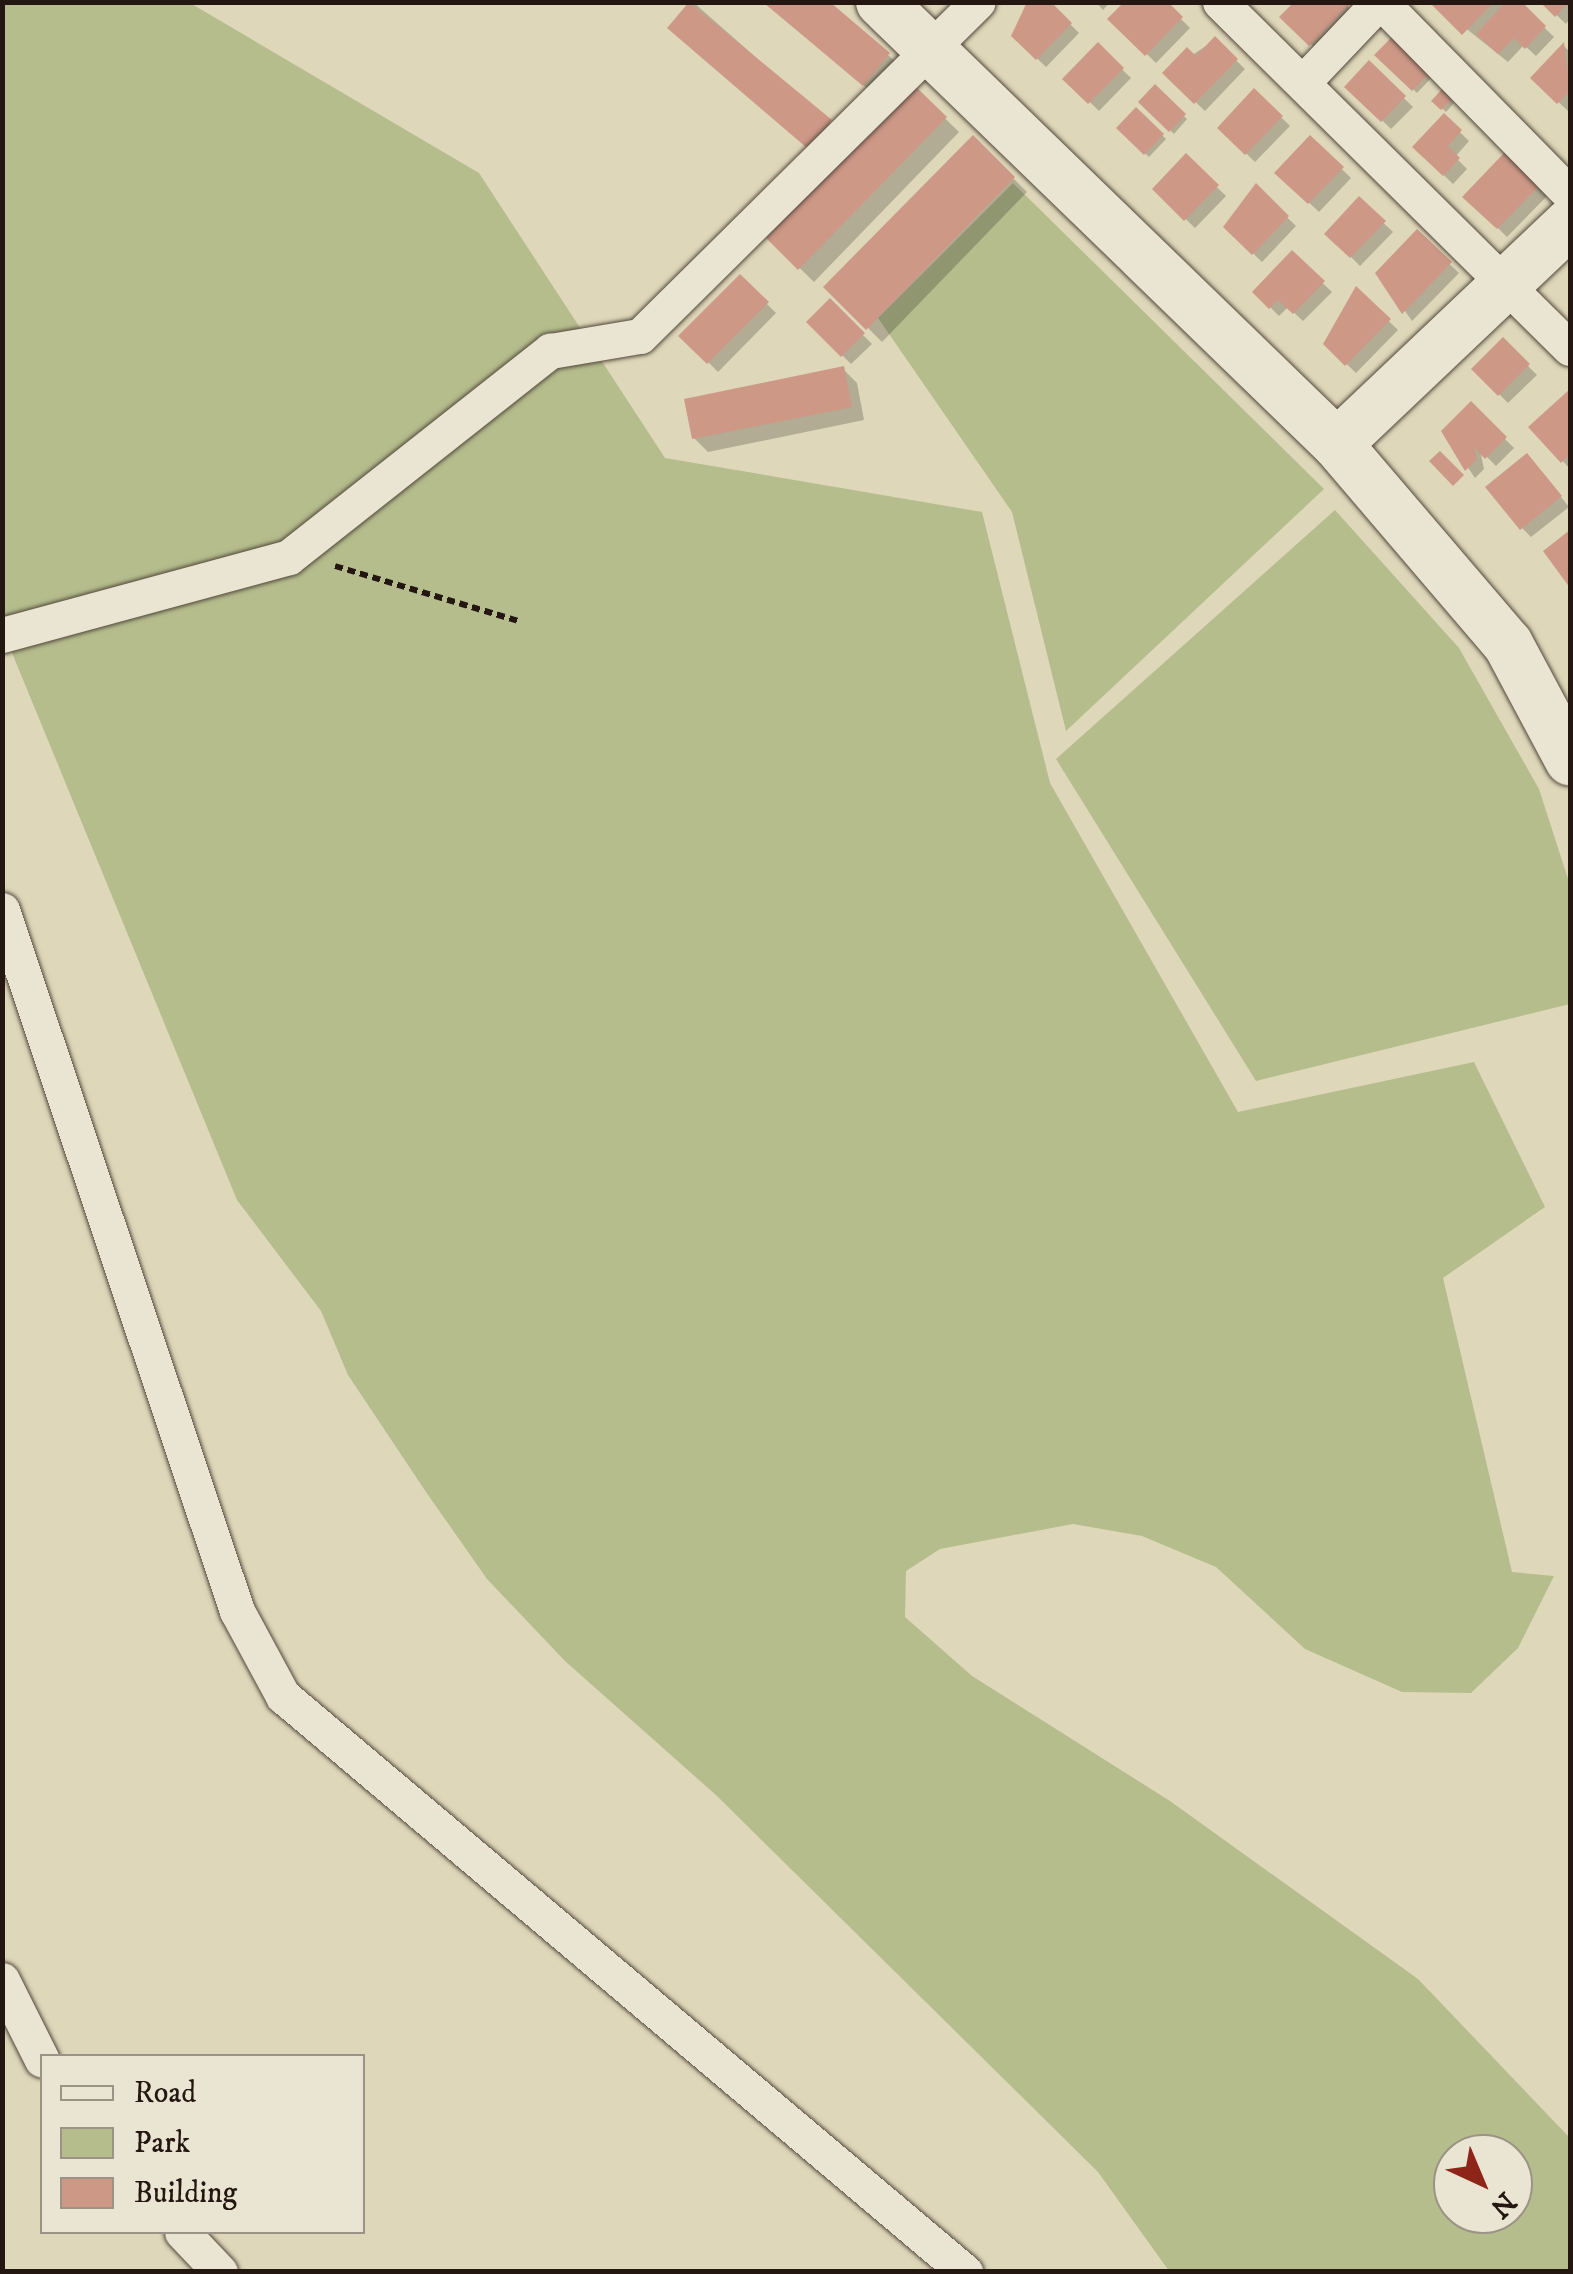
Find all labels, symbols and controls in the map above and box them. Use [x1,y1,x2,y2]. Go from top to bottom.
legend [40,2054,365,2234]
text: Road [134,2075,196,2112]
text: Park [134,2125,190,2162]
north arrow [1433,2134,1533,2234]
text: Building [134,2175,237,2212]
text: N [1482,2184,1523,2225]

